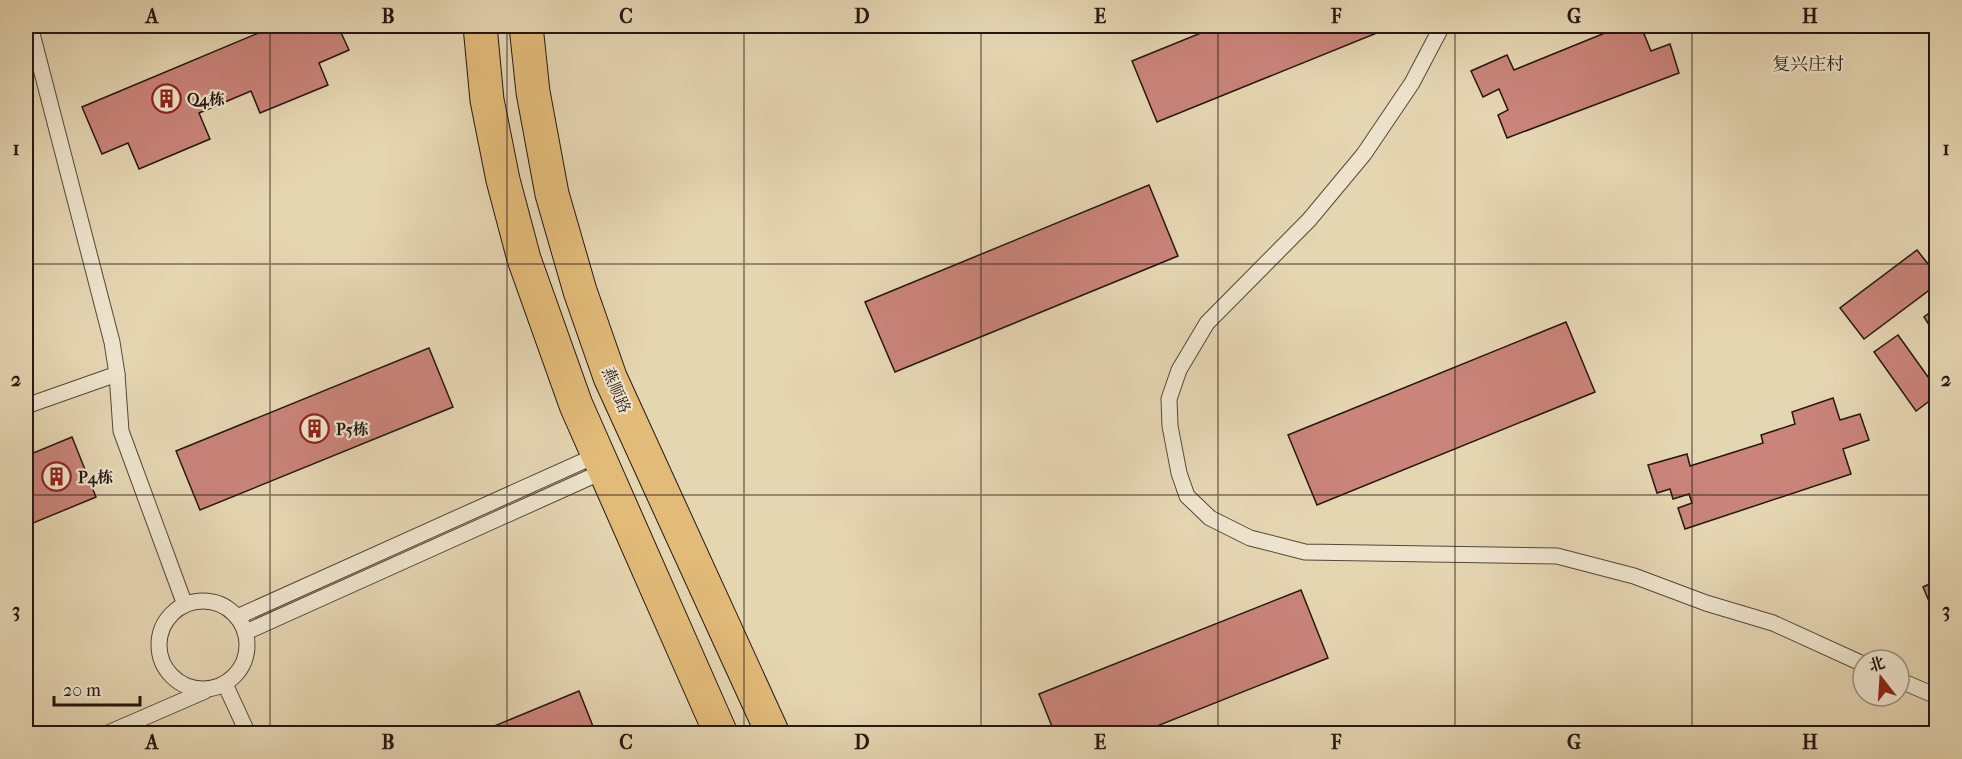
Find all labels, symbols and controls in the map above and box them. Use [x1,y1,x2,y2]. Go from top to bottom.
text: A [144,5,160,28]
text: B [381,5,395,28]
text: C [619,5,633,28]
text: D [854,5,870,28]
text: E [1094,5,1106,28]
text: F [1330,5,1342,28]
text: G [1567,5,1581,28]
text: H [1802,5,1818,28]
district label: 复兴庄村 [1772,54,1844,75]
building icon: Q4栋 [150,83,182,115]
place label: Q4栋 [187,90,225,110]
text: 1 [12,137,20,160]
text: 1 [1942,137,1950,160]
street label: 燕顺路 [598,364,635,416]
text: 2 [11,368,21,391]
text: 2 [1941,368,1951,391]
building icon: P5栋 [299,413,331,445]
place label: P5栋 [336,420,369,439]
building icon: P4栋 [41,461,73,493]
place label: P4栋 [78,468,113,488]
text: 3 [12,599,20,622]
text: 3 [1942,599,1950,622]
north arrow [1851,648,1911,708]
text: 北 [1866,653,1887,676]
scale bar [54,669,140,707]
text: 20 m [63,680,101,701]
text: A [144,731,160,754]
text: B [381,731,395,754]
text: C [619,731,633,754]
text: D [854,731,870,754]
text: E [1094,731,1106,754]
text: F [1330,731,1342,754]
text: G [1567,731,1581,754]
text: H [1802,731,1818,754]

